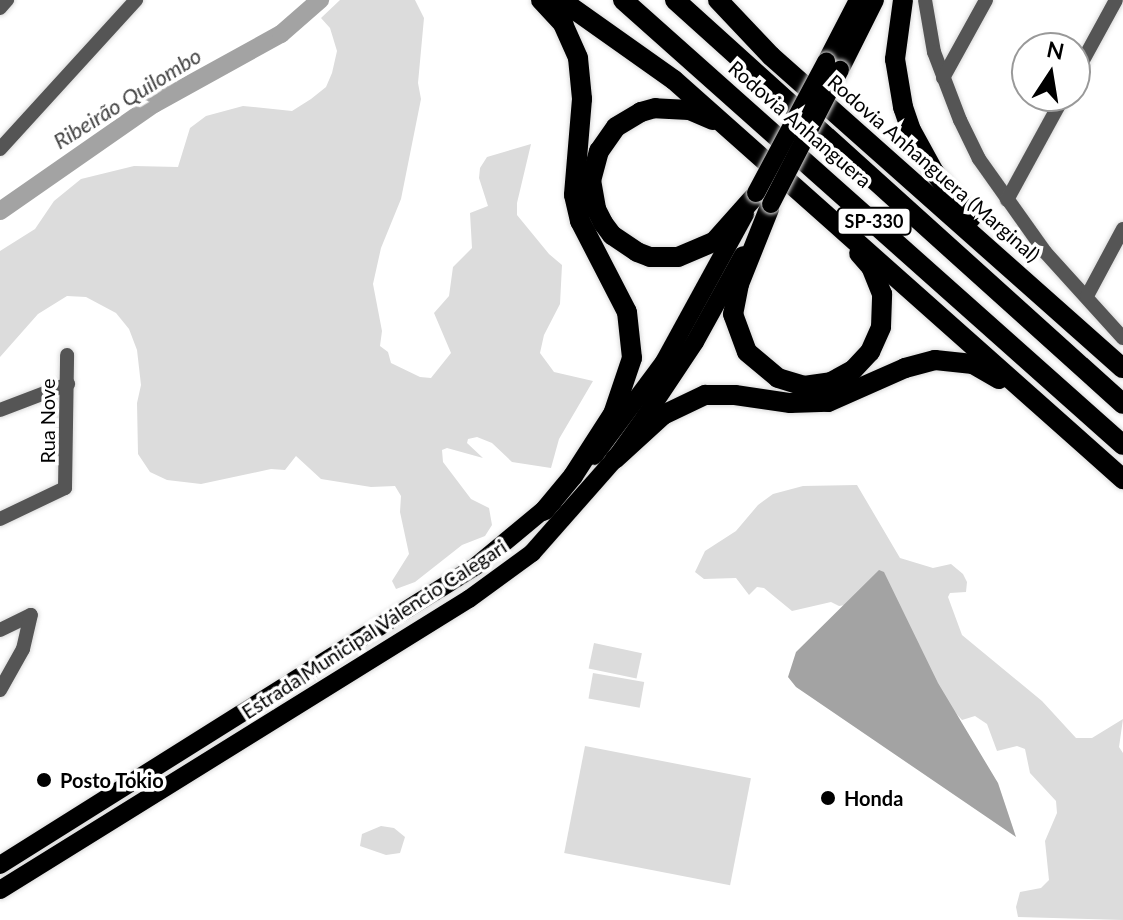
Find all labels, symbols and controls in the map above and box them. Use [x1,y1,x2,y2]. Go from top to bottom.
north arrow [1011,32,1091,112]
text: N [1045,35,1067,65]
water label: Ribeirão Quilombo [48,42,206,154]
street label: Rodovia Anhanguera [724,55,876,193]
street label: Rodovia Anhanguera (Marginal) [823,69,1045,267]
road number: SP-330 [836,207,912,235]
street label: Rua Nove [35,379,59,463]
street label: Estrada Municipal Valencio Calegari [237,534,511,724]
place label: Posto Tokio [60,768,164,792]
marker: Posto Tokio [35,771,53,789]
place label: Honda [844,786,903,810]
marker: Honda [819,789,837,807]

